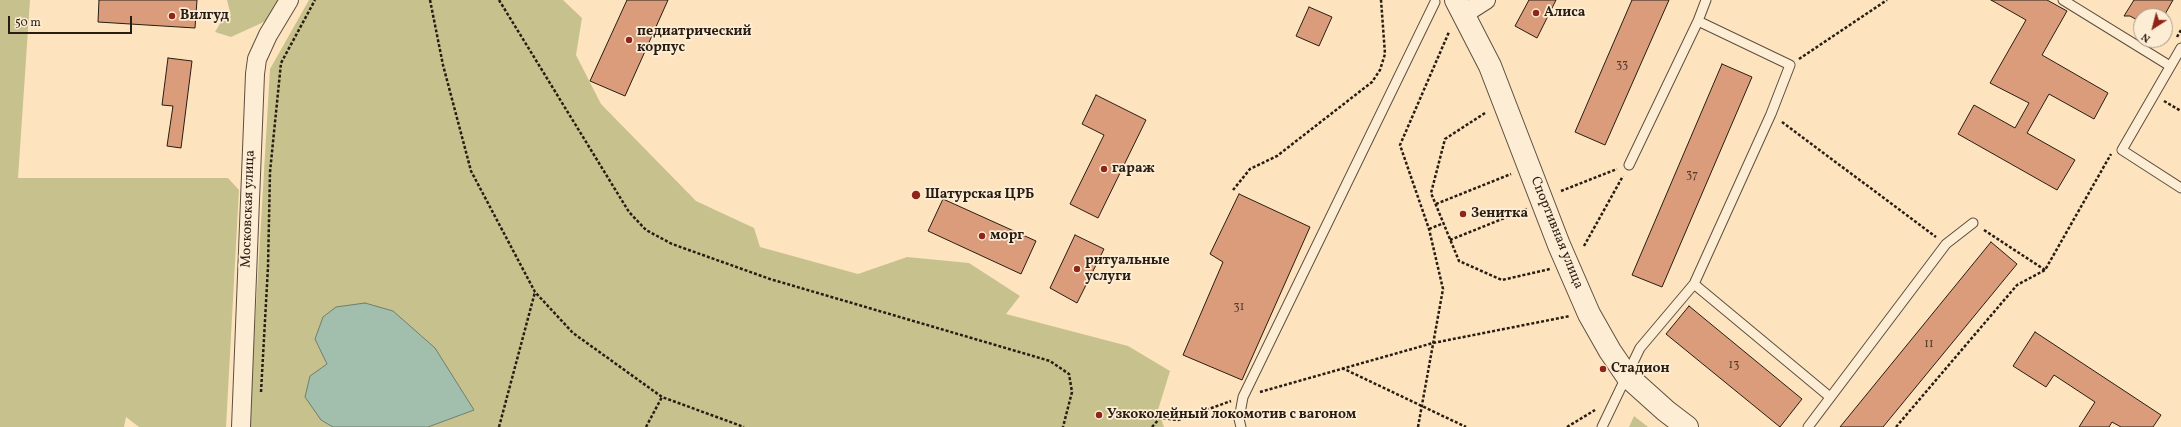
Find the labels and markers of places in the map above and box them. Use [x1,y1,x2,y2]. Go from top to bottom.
place label: Алиса [1544,5,1585,21]
place label: Вилгуд [180,8,229,24]
marker: Алиса [1531,8,1541,18]
marker: Вилгуд [167,11,177,21]
place label: педиатрический корпус [637,24,752,56]
marker: педиатрический корпус [624,35,634,45]
place label: гараж [1112,161,1155,177]
marker: гараж [1099,164,1109,174]
place label: Шатурская ЦРБ [925,187,1034,203]
marker: Шатурская ЦРБ [910,189,922,201]
place label: Зенитка [1471,206,1528,222]
marker: Зенитка [1458,209,1468,219]
place label: морг [990,228,1024,244]
marker: морг [977,231,987,241]
place label: ритуальные услуги [1085,253,1170,286]
marker: ритуальные услуги [1072,264,1082,274]
place label: Стадион [1611,361,1670,377]
marker: Стадион [1598,364,1608,374]
place label: Узкоколейный локомотив с вагоном [1107,407,1356,423]
marker: Узкоколейный локомотив с вагоном [1094,410,1104,420]

